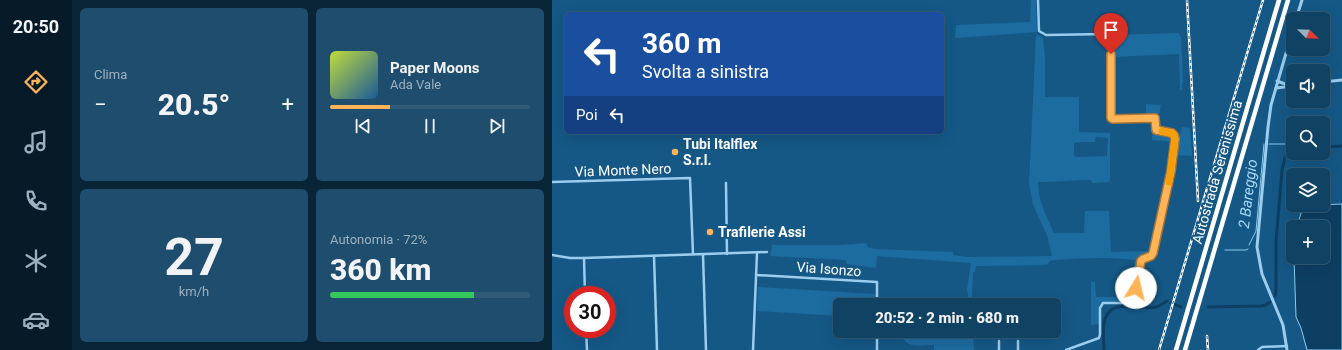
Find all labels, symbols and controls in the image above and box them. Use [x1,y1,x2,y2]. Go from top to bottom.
north arrow [1286,12,1330,56]
map controls [1286,12,1330,264]
pin [1094,13,1128,54]
text: 20:50 [13,16,59,37]
icon: arrive [1100,19,1122,41]
text: 360 m [642,27,721,60]
icon: left [576,28,628,80]
text: Paper Moons [390,59,480,77]
text: Svolta a sinistra [642,61,769,82]
button: sound [1286,64,1330,108]
text: Clima [94,67,127,82]
icon: directions [22,68,50,96]
text: Ada Vale [390,77,441,92]
text: 20.5° [158,87,230,122]
text: − [94,92,107,117]
text: + [282,92,294,117]
street label: Autostrada Serenissima [1189,98,1245,246]
icon: left [606,104,628,126]
text: Poi [576,106,598,124]
icon: previous [352,115,374,137]
icon: pause [419,115,441,137]
icon: next [486,115,508,137]
button: search [1286,116,1330,160]
icon: music [22,128,50,156]
place label: Tubi Italflex S.r.l. [683,136,758,168]
marker: Tubi Italflex S.r.l. [670,147,680,157]
water label: 2 Bareggio [1235,158,1261,230]
street label: Via Monte Nero [574,160,672,180]
button: layers [1286,168,1330,212]
icon: phone [22,187,50,215]
button: + [1286,220,1330,264]
place label: Trafilerie Assi [718,224,806,240]
text: 27 [164,227,224,288]
marker: Trafilerie Assi [705,227,715,237]
text: Autonomia · 72% [330,232,427,247]
icon: climate [22,247,50,275]
text: 360 km [330,252,432,287]
street label: Via Isonzo [796,259,862,279]
position arrow [1115,267,1157,309]
text: km/h [179,284,209,299]
speed limit sign: 30 [564,286,616,338]
icon: car [22,306,50,334]
text: 20:52 · 2 min · 680 m [875,309,1019,327]

